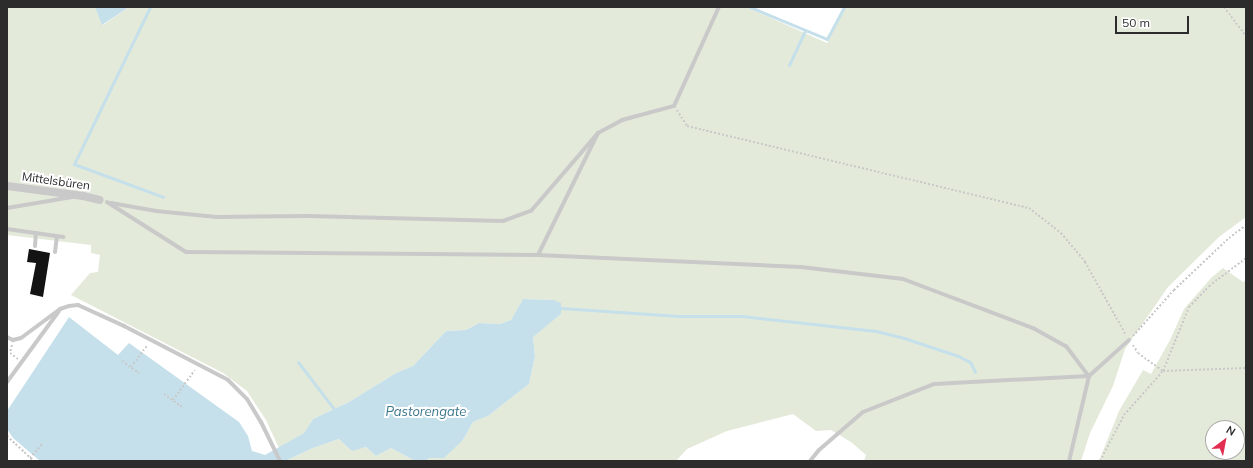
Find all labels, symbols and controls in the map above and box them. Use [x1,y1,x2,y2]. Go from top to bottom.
scale bar [1117,8,1191,34]
text: 50 m [1122,15,1150,30]
street label: Mittelsbüren [21,169,91,193]
water label: Pastorengate [386,403,466,419]
north arrow [1205,420,1245,460]
text: N [1224,423,1238,439]

